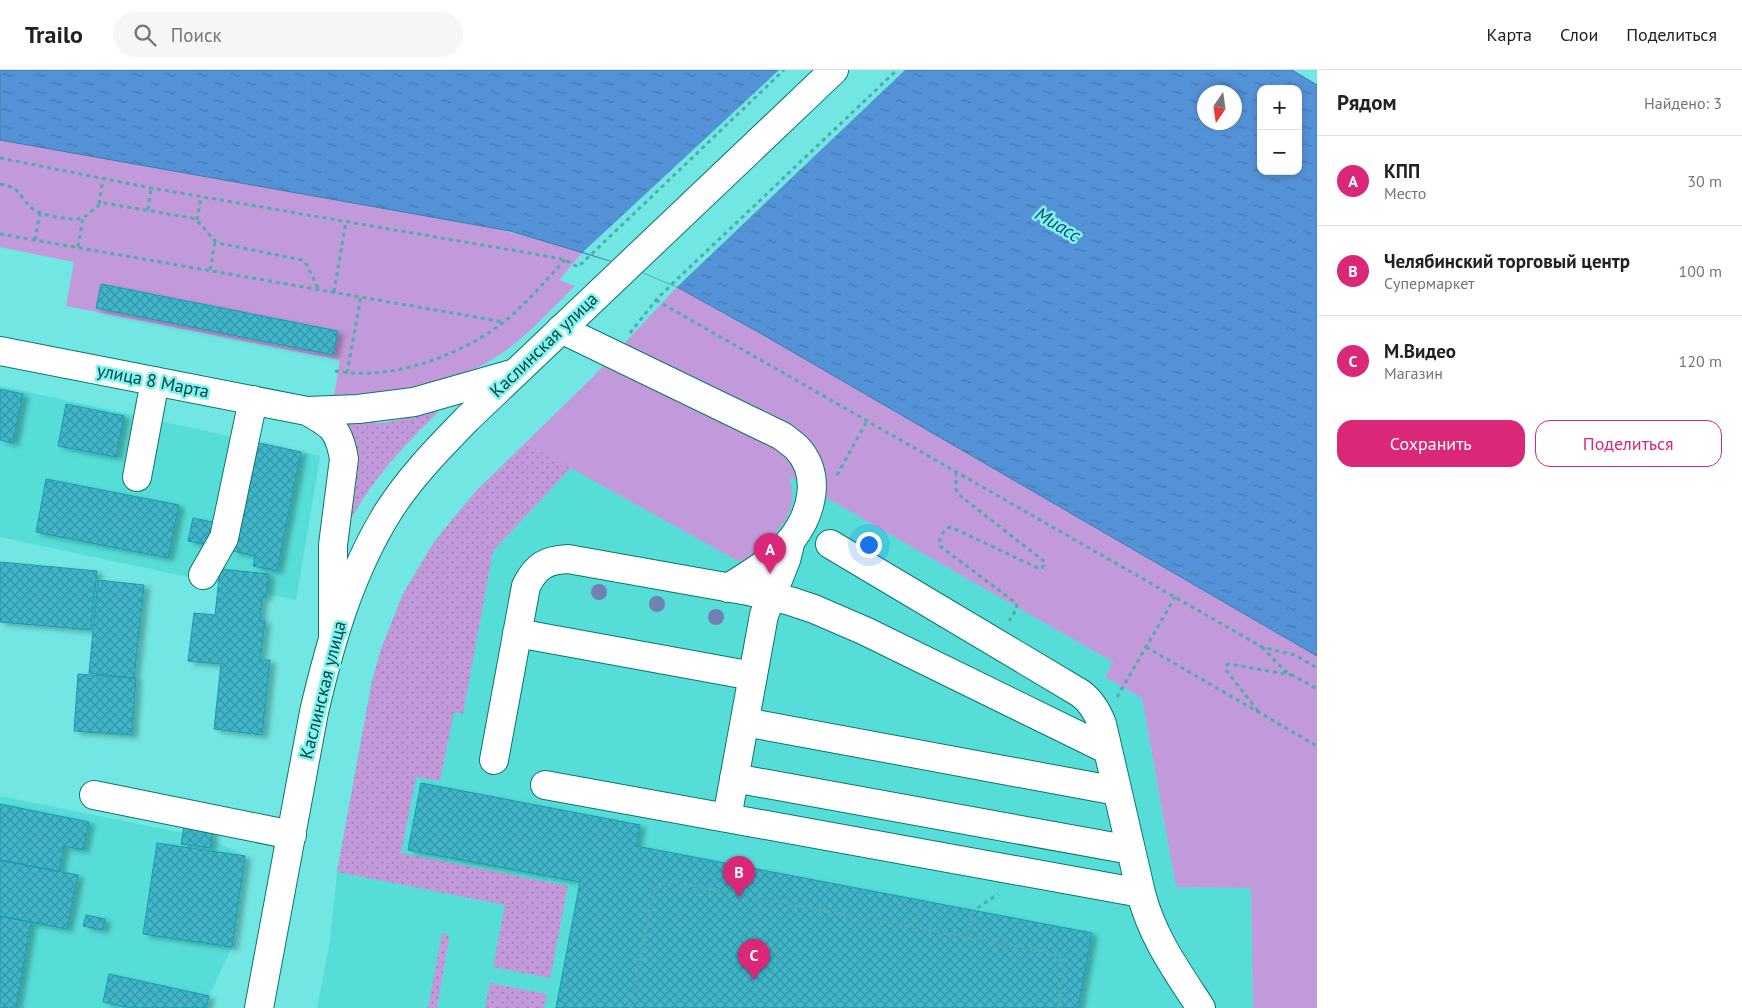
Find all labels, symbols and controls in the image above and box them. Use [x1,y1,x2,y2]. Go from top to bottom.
search box [113,12,463,57]
text: Trailo [25,19,83,50]
icon: search [131,21,159,49]
text: Поиск [171,23,222,47]
text: Карта [1487,23,1532,46]
text: Слои [1560,23,1598,46]
text: Поделиться [1626,23,1717,46]
north arrow [1197,85,1242,130]
map controls [1257,85,1302,175]
button: + [1257,85,1302,130]
text: Рядом [1337,89,1396,116]
text: Найдено: 3 [1644,93,1722,113]
button: − [1257,130,1302,175]
text: КПП [1384,159,1420,183]
text: A [1348,171,1358,191]
text: 30 m [1687,171,1722,191]
text: Место [1384,183,1426,203]
water label: Миасс [1031,201,1086,247]
text: Челябинский торговый центр [1384,249,1630,273]
text: B [1348,261,1358,281]
text: 100 m [1679,261,1722,281]
text: Супермаркет [1384,273,1475,293]
street label: Каслинская улица [485,287,603,402]
text: М.Видео [1384,339,1456,363]
text: C [1349,351,1357,371]
text: 120 m [1679,351,1722,371]
street label: улица 8 Марта [95,358,211,403]
text: Магазин [1384,363,1443,383]
button: Сохранить [1337,420,1525,467]
button: Поделиться [1535,420,1722,467]
your location [856,532,882,558]
pin: A [754,533,786,574]
street label: Каслинская улица [294,618,351,761]
pin: B [723,856,755,897]
pin: C [738,939,770,980]

